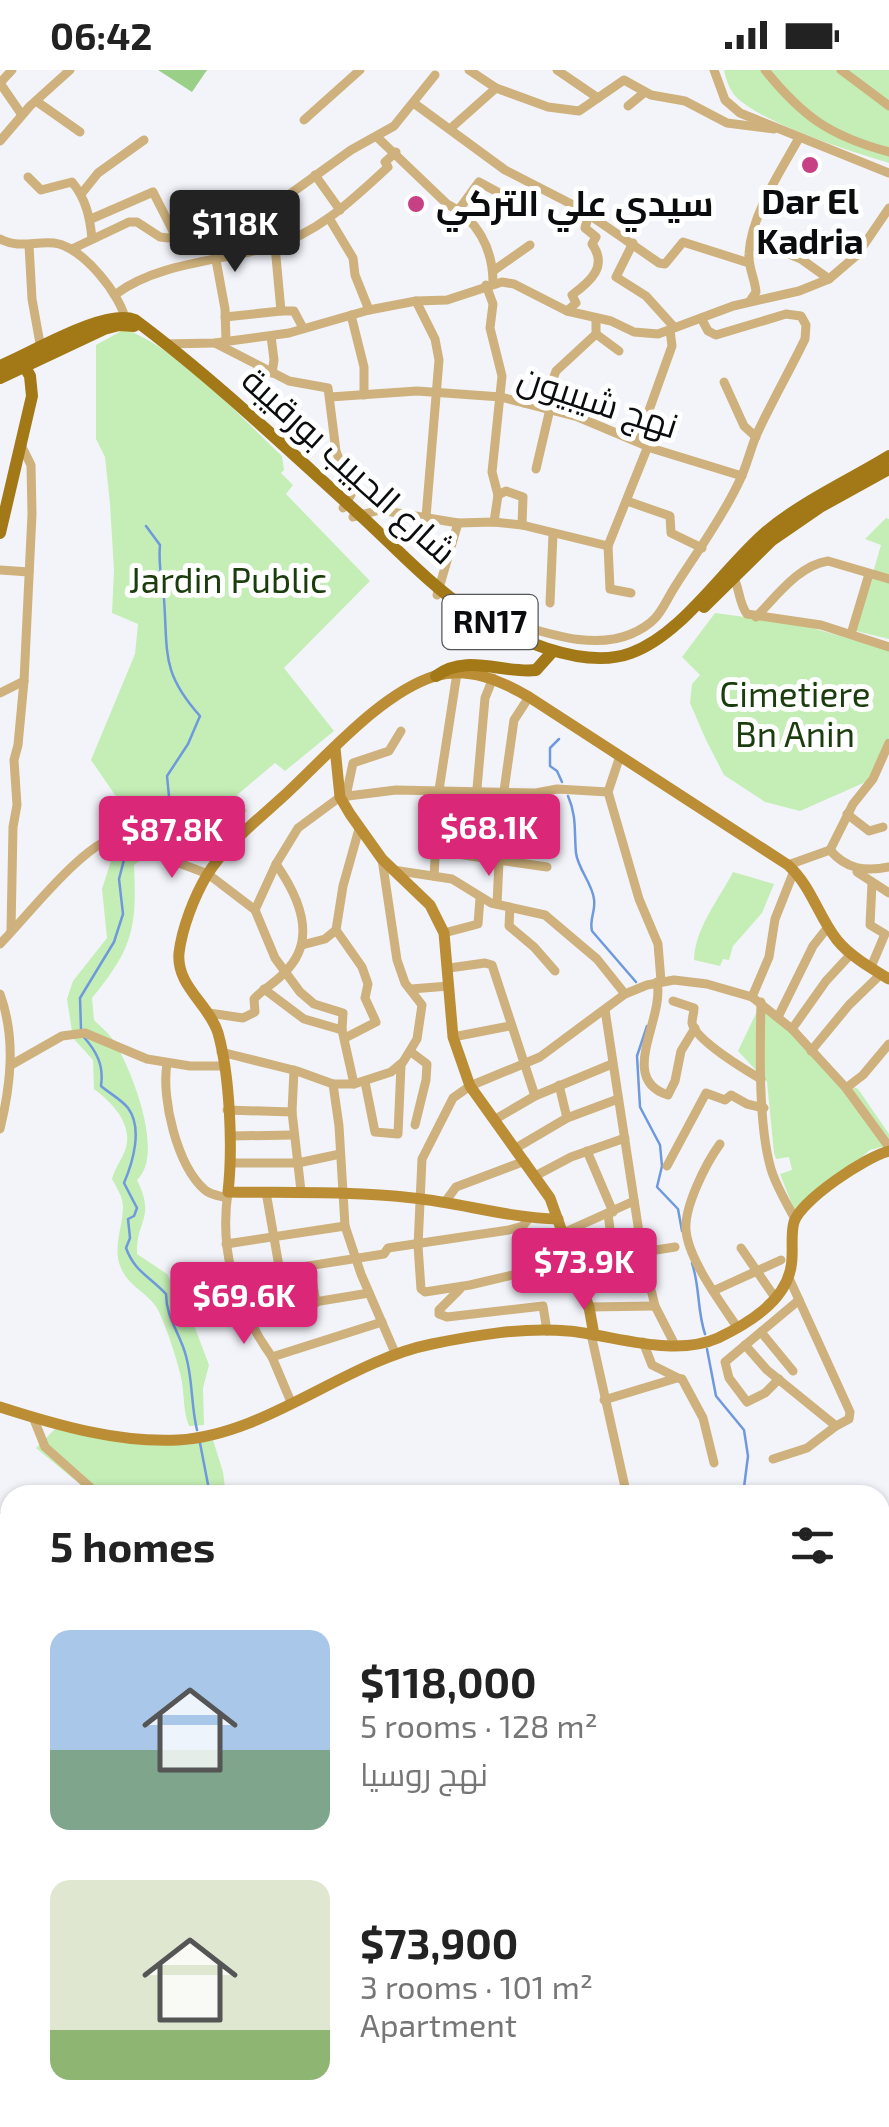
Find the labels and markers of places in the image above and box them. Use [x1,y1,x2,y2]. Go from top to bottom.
marker: Dar El Kadria [799,154,821,176]
place label: Dar El Kadria [756,179,864,261]
place label: سيدي علي التركي [436,181,714,232]
pin: $118K [165,190,305,275]
marker: سيدي علي التركي [405,193,427,215]
pin: $68.1K [408,794,570,879]
pin: $87.8K [91,796,253,881]
pin: $73.9K [503,1228,665,1313]
pin: $69.6K [163,1262,325,1347]

